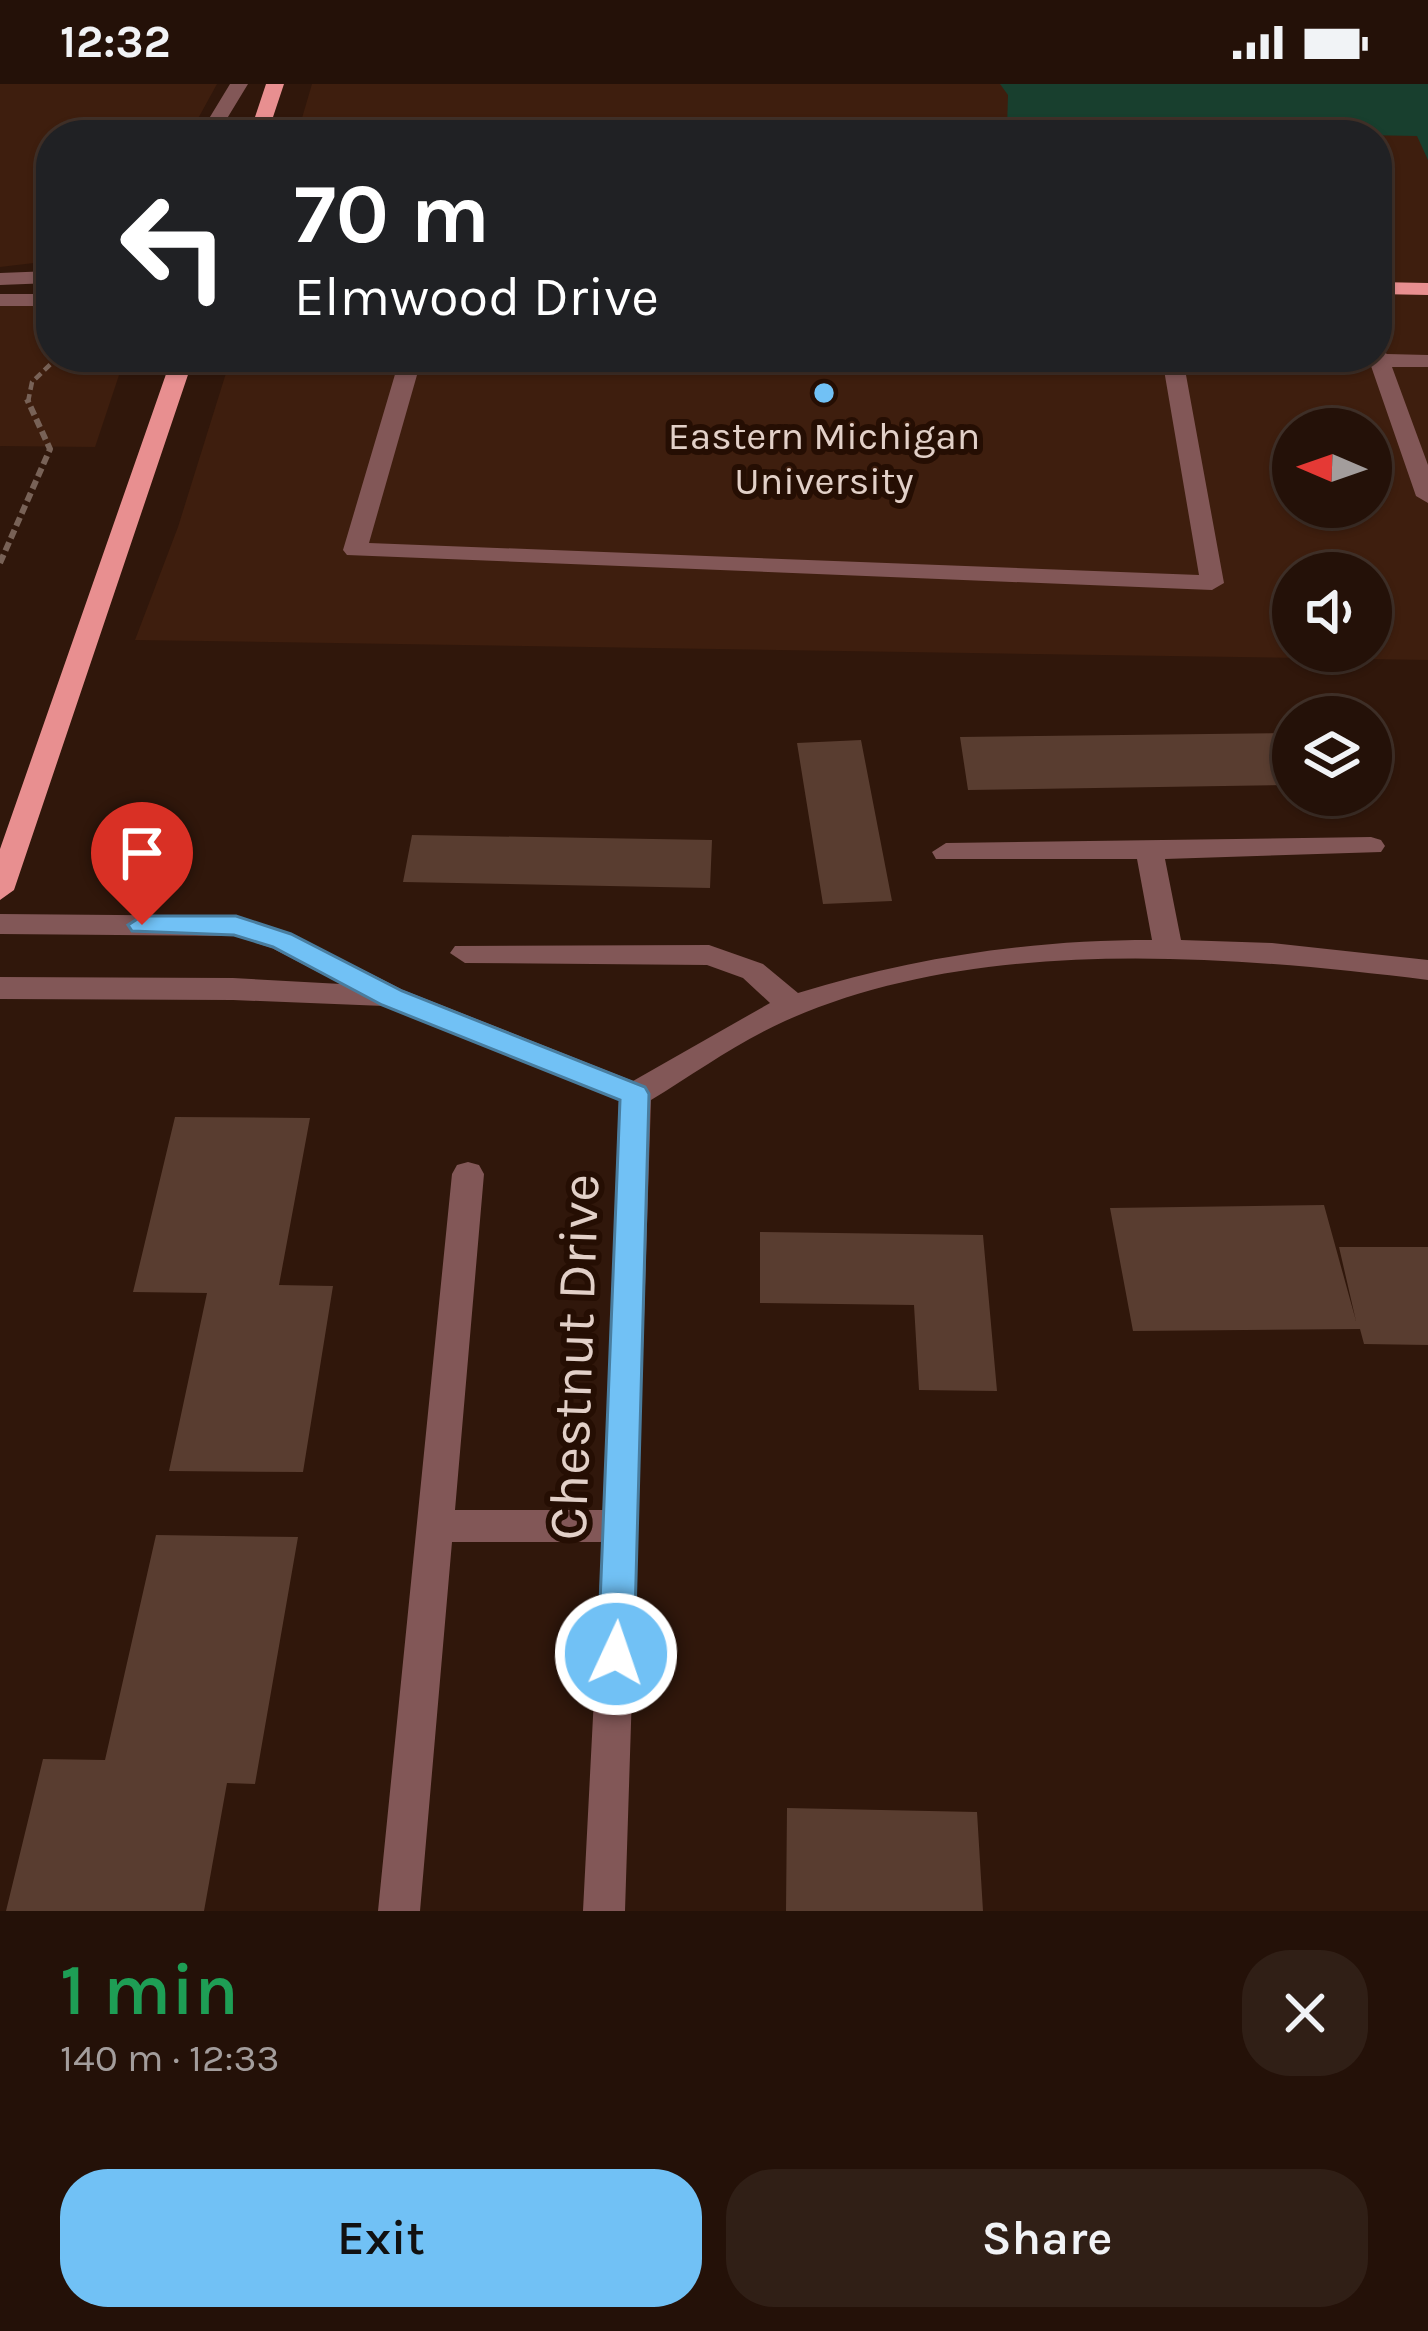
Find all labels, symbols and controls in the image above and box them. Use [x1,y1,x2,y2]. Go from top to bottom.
text: 12:32 [60,16,171,68]
text: 70 m [294,165,490,263]
icon: left [96,168,252,324]
text: Elmwood Drive [294,265,659,329]
marker: Eastern Michigan University [811,380,837,406]
north arrow [1272,408,1392,528]
map controls [1272,408,1392,816]
place label: Eastern Michigan University [668,413,980,504]
button: sound [1272,552,1392,672]
button: layers [1272,696,1392,816]
pin [91,802,193,925]
icon: arrive [109,820,175,886]
street label: Chestnut Drive [536,1173,612,1541]
position arrow [553,1591,679,1717]
text: 1 min [60,1948,239,2032]
button: close [1242,1950,1368,2076]
text: 140 m · 12:33 [60,2035,280,2081]
button: Exit [60,2169,702,2307]
button: Share [726,2169,1368,2307]

